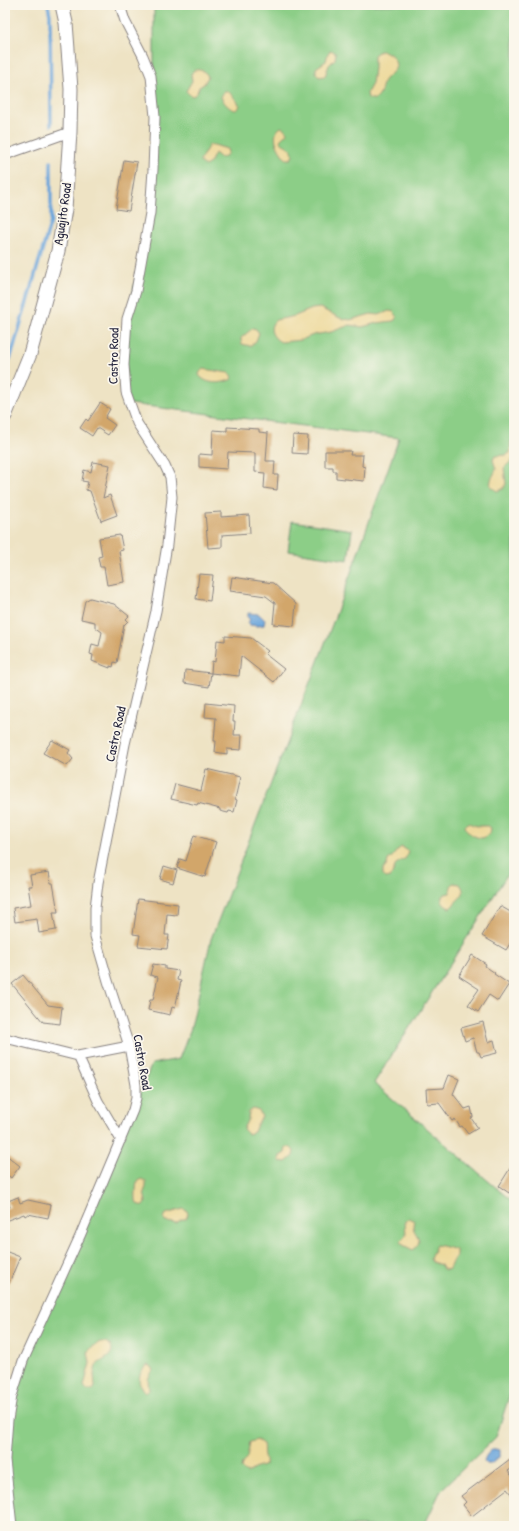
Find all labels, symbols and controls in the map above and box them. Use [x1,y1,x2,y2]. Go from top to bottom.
street label: Aguajito Road [49,182,75,246]
street label: Castro Road [104,328,122,384]
street label: Castro Road [100,705,130,763]
street label: Castro Road [129,1033,157,1091]

